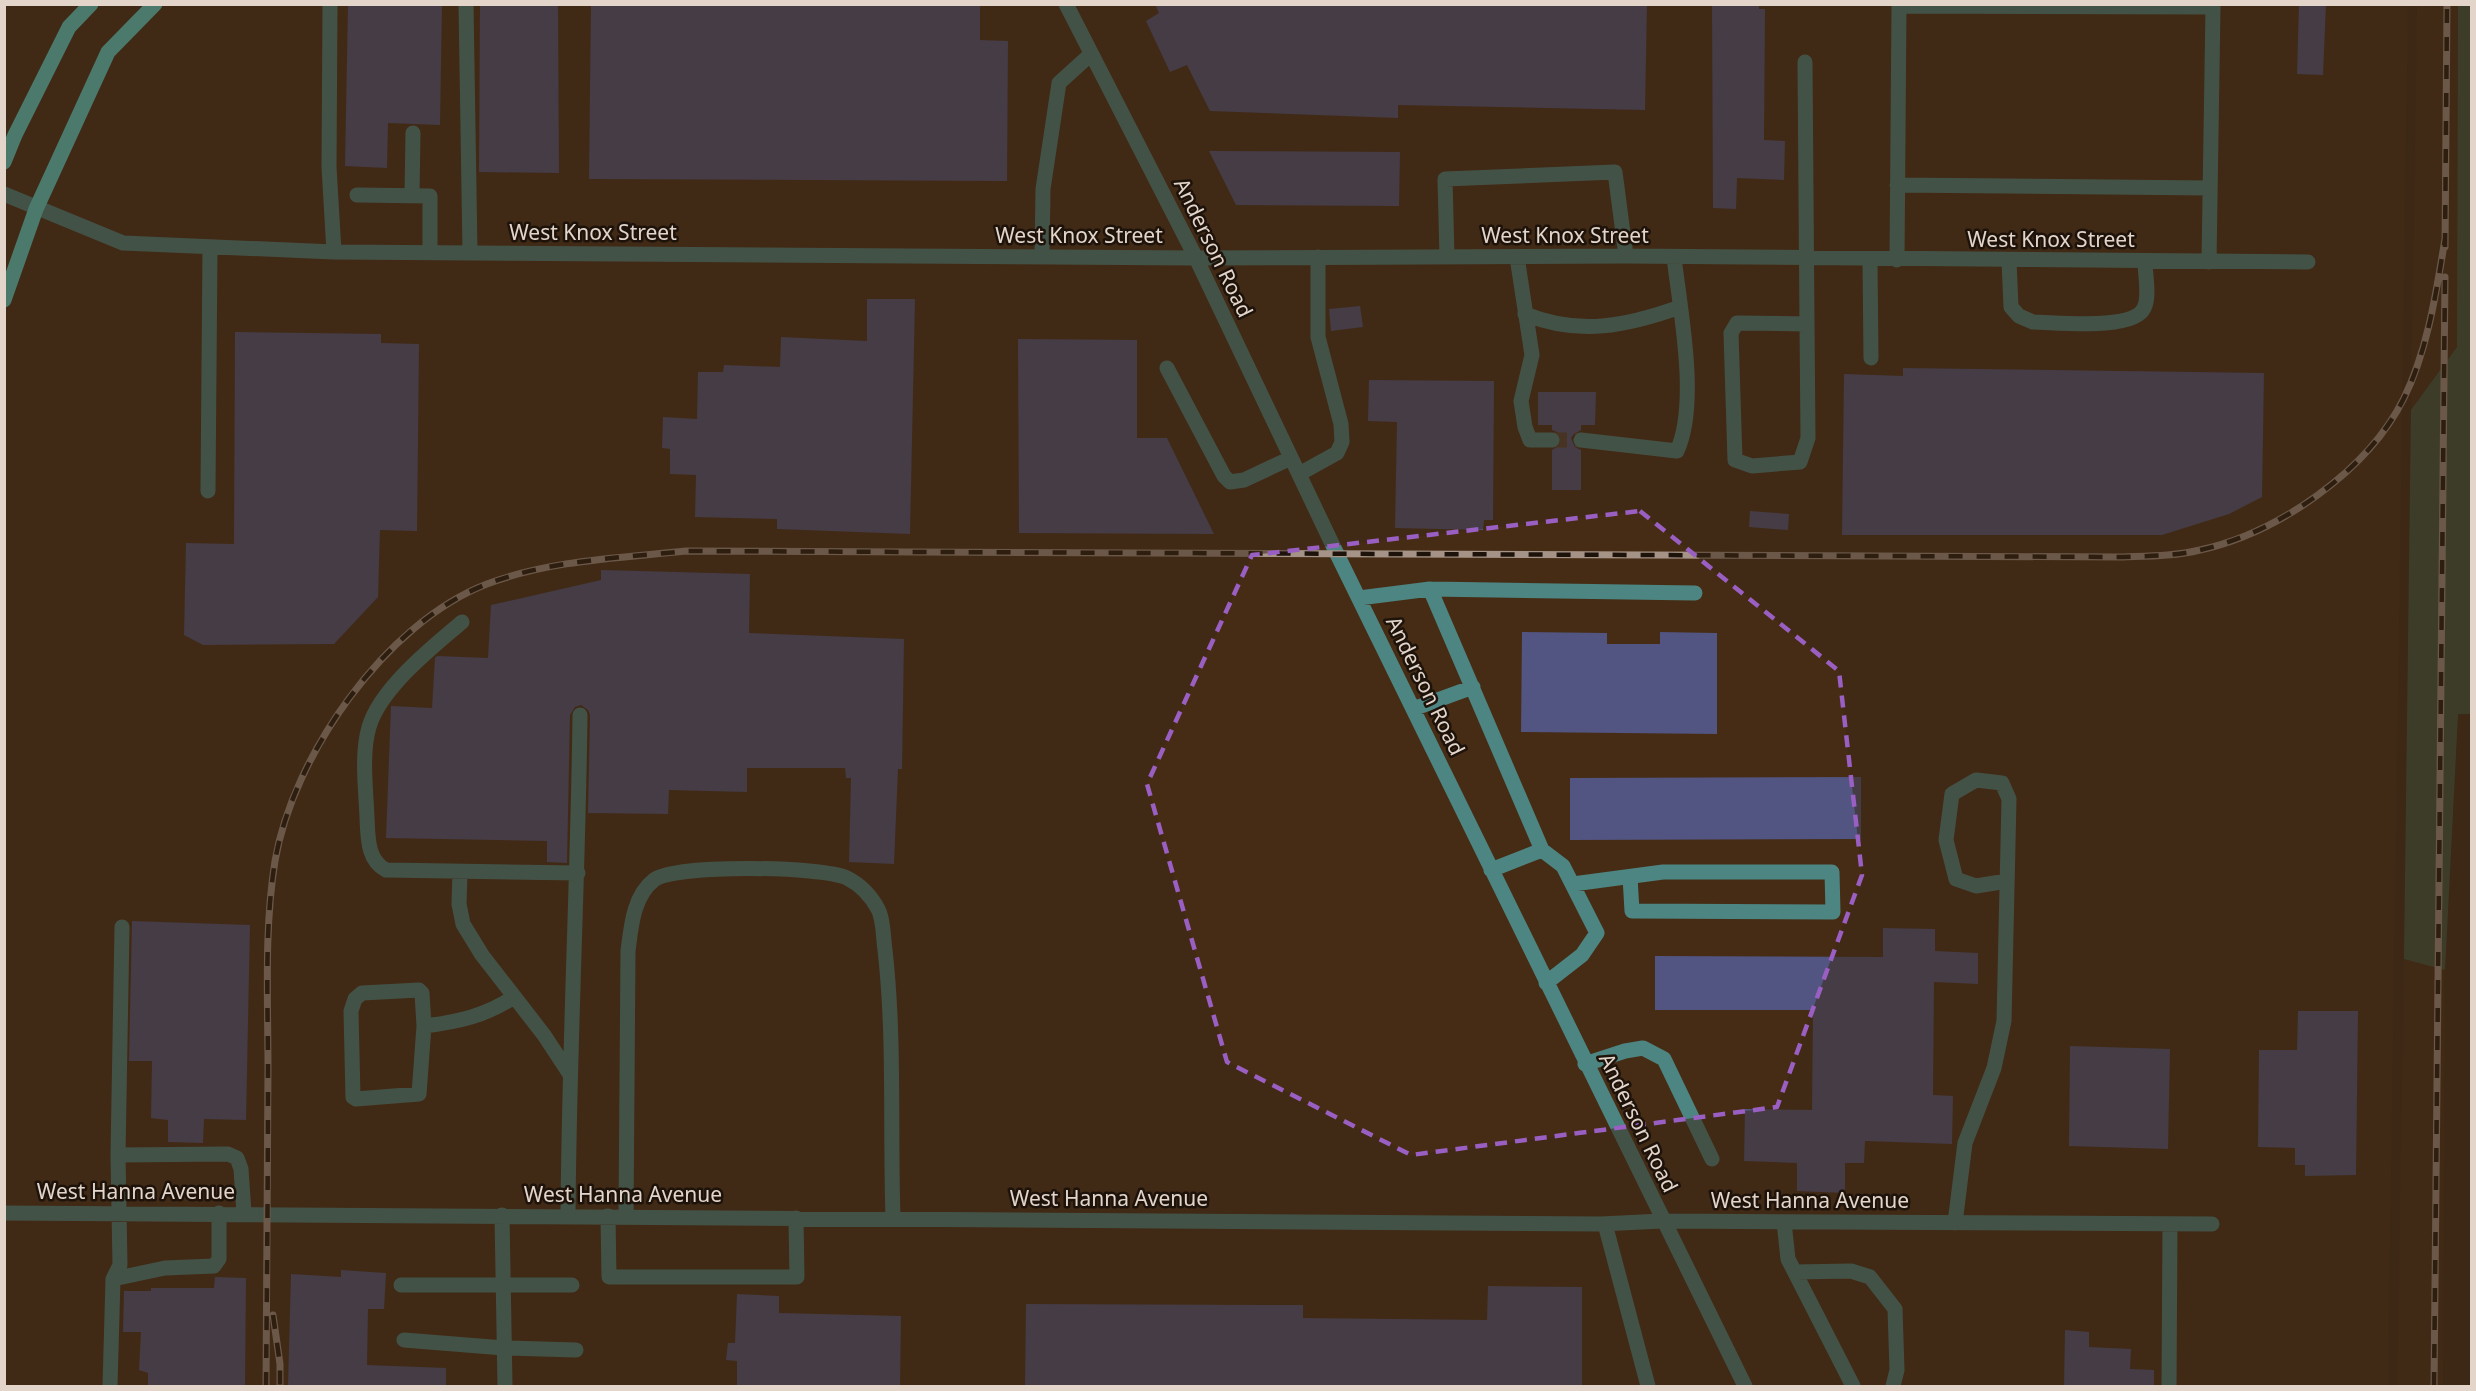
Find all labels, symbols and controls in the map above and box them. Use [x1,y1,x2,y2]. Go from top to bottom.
street label: Anderson Road [1168,173,1260,322]
street label: West Knox Street [509,218,677,246]
street label: West Knox Street [995,221,1163,249]
street label: West Knox Street [1481,221,1649,249]
street label: West Knox Street [1967,225,2135,253]
street label: Anderson Road [1380,611,1472,760]
street label: Anderson Road [1593,1048,1685,1197]
street label: West Hanna Avenue [37,1177,235,1205]
street label: West Hanna Avenue [524,1180,722,1208]
street label: West Hanna Avenue [1010,1184,1208,1212]
street label: West Hanna Avenue [1711,1186,1909,1214]

